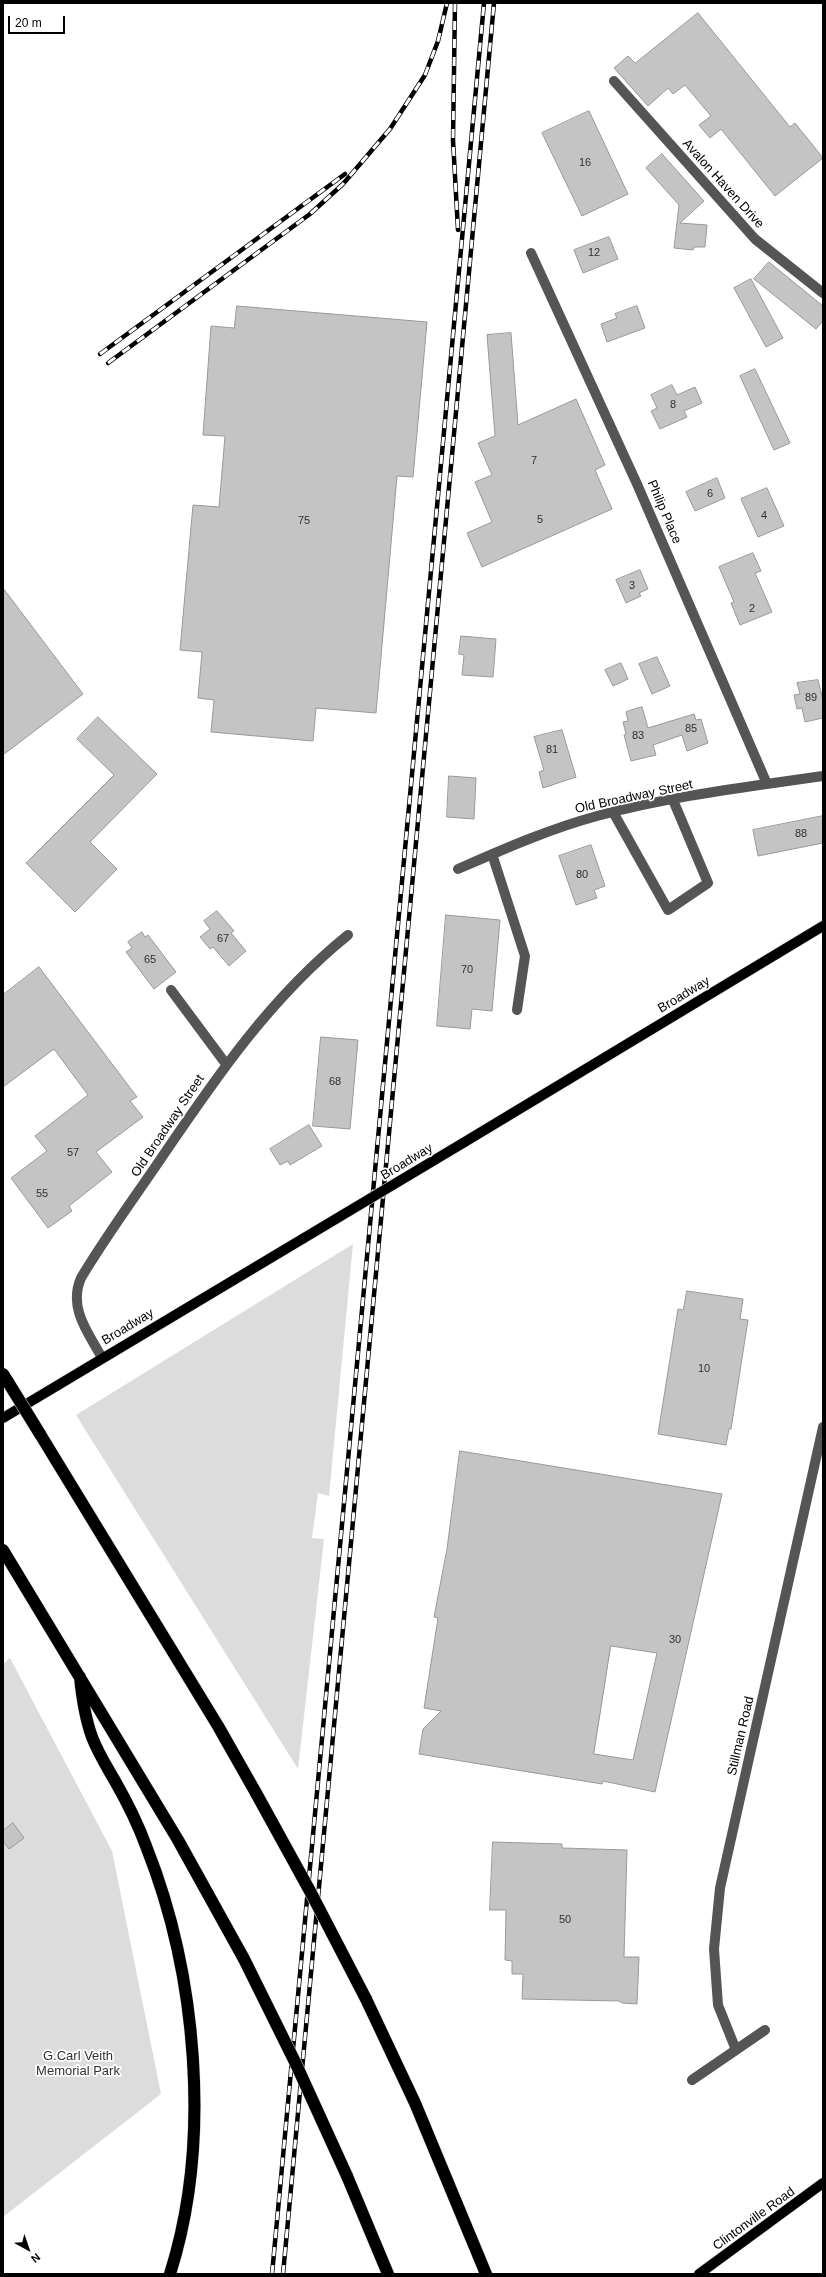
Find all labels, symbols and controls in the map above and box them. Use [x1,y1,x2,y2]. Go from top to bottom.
scale bar [10,8,67,34]
text: 20 m [15,16,42,30]
street label: Avalon Haven Drive [679,136,767,232]
house number: 16 [579,156,591,170]
house number: 12 [588,246,600,260]
house number: 8 [670,398,676,412]
house number: 7 [531,454,537,468]
street label: Philip Place [644,478,684,546]
house number: 6 [707,487,713,501]
house number: 4 [761,509,767,523]
house number: 5 [537,513,543,527]
house number: 75 [298,514,310,528]
house number: 3 [629,579,635,593]
house number: 2 [749,602,755,616]
house number: 89 [805,691,817,705]
house number: 85 [685,722,697,736]
house number: 83 [632,729,644,743]
house number: 81 [546,743,558,757]
street label: Old Broadway Street [574,777,694,817]
house number: 88 [795,827,807,841]
house number: 80 [576,868,588,882]
house number: 67 [217,932,229,946]
house number: 65 [144,953,156,967]
house number: 70 [461,963,473,977]
street label: Broadway [655,973,713,1017]
street label: Old Broadway Street [128,1072,208,1180]
house number: 68 [329,1075,341,1089]
street label: Broadway [378,1140,436,1184]
house number: 57 [67,1146,79,1160]
house number: 55 [36,1187,48,1201]
street label: Broadway [99,1305,157,1349]
house number: 10 [698,1362,710,1376]
house number: 30 [669,1633,681,1647]
street label: Stillman Road [724,1695,758,1777]
house number: 50 [559,1913,571,1927]
park label: G.Carl Veith Memorial Park [36,2048,120,2079]
street label: Clintonville Road [710,2184,798,2254]
north arrow [8,2229,48,2269]
text: N [29,2251,43,2265]

